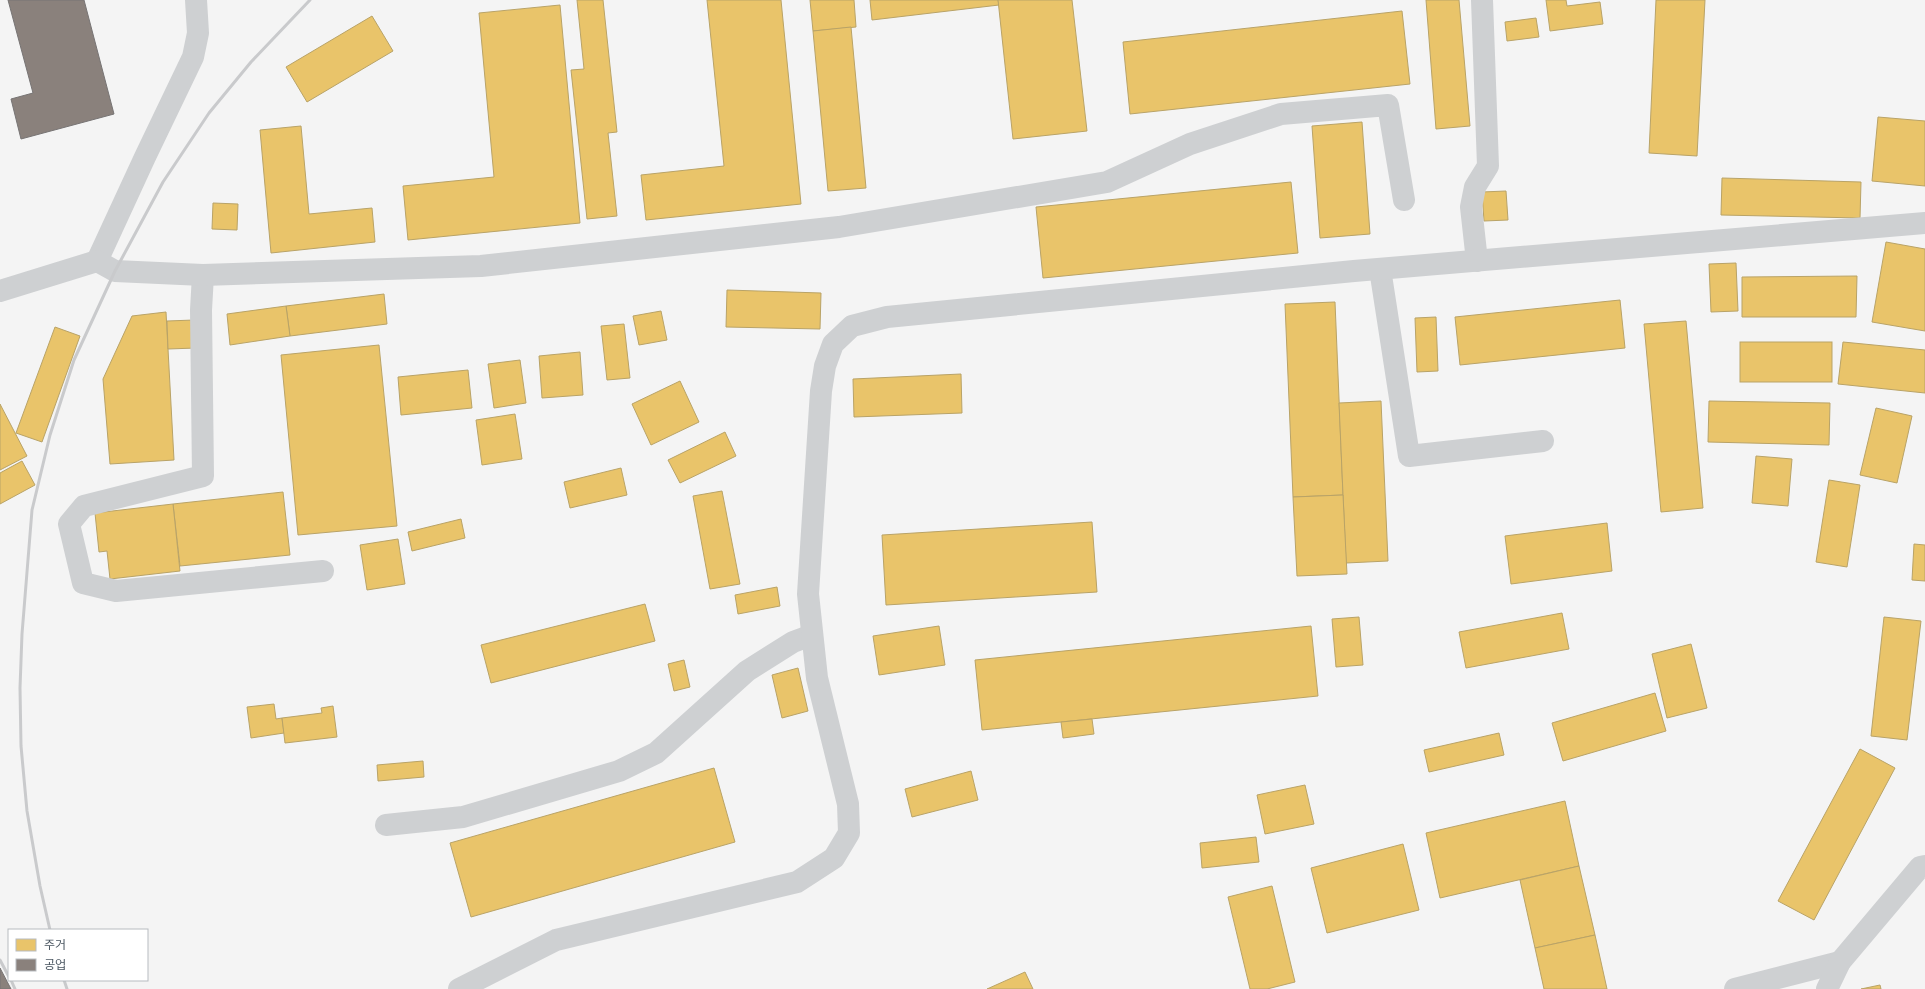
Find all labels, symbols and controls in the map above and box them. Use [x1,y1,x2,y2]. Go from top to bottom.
legend [8,929,148,981]
text: 주거 [44,938,66,952]
text: 공업 [44,958,66,972]

